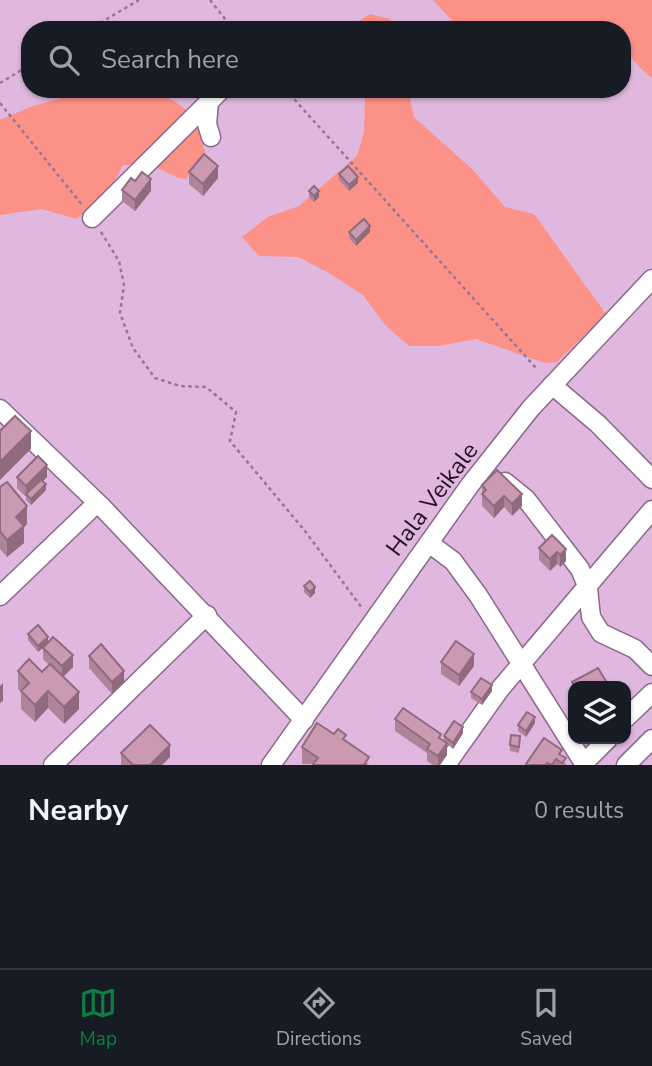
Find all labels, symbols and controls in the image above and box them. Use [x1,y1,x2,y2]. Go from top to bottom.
search box [21,21,631,98]
icon: search [45,41,83,79]
text: Search here [101,42,239,77]
street label: Hala Veikale [379,436,485,562]
map controls [568,681,631,744]
button: layers [568,681,631,744]
text: Nearby [28,790,128,831]
text: 0 results [534,795,624,826]
tab: Map [79,984,117,1052]
tab: Directions [276,984,362,1052]
tab: Saved [520,984,573,1052]

